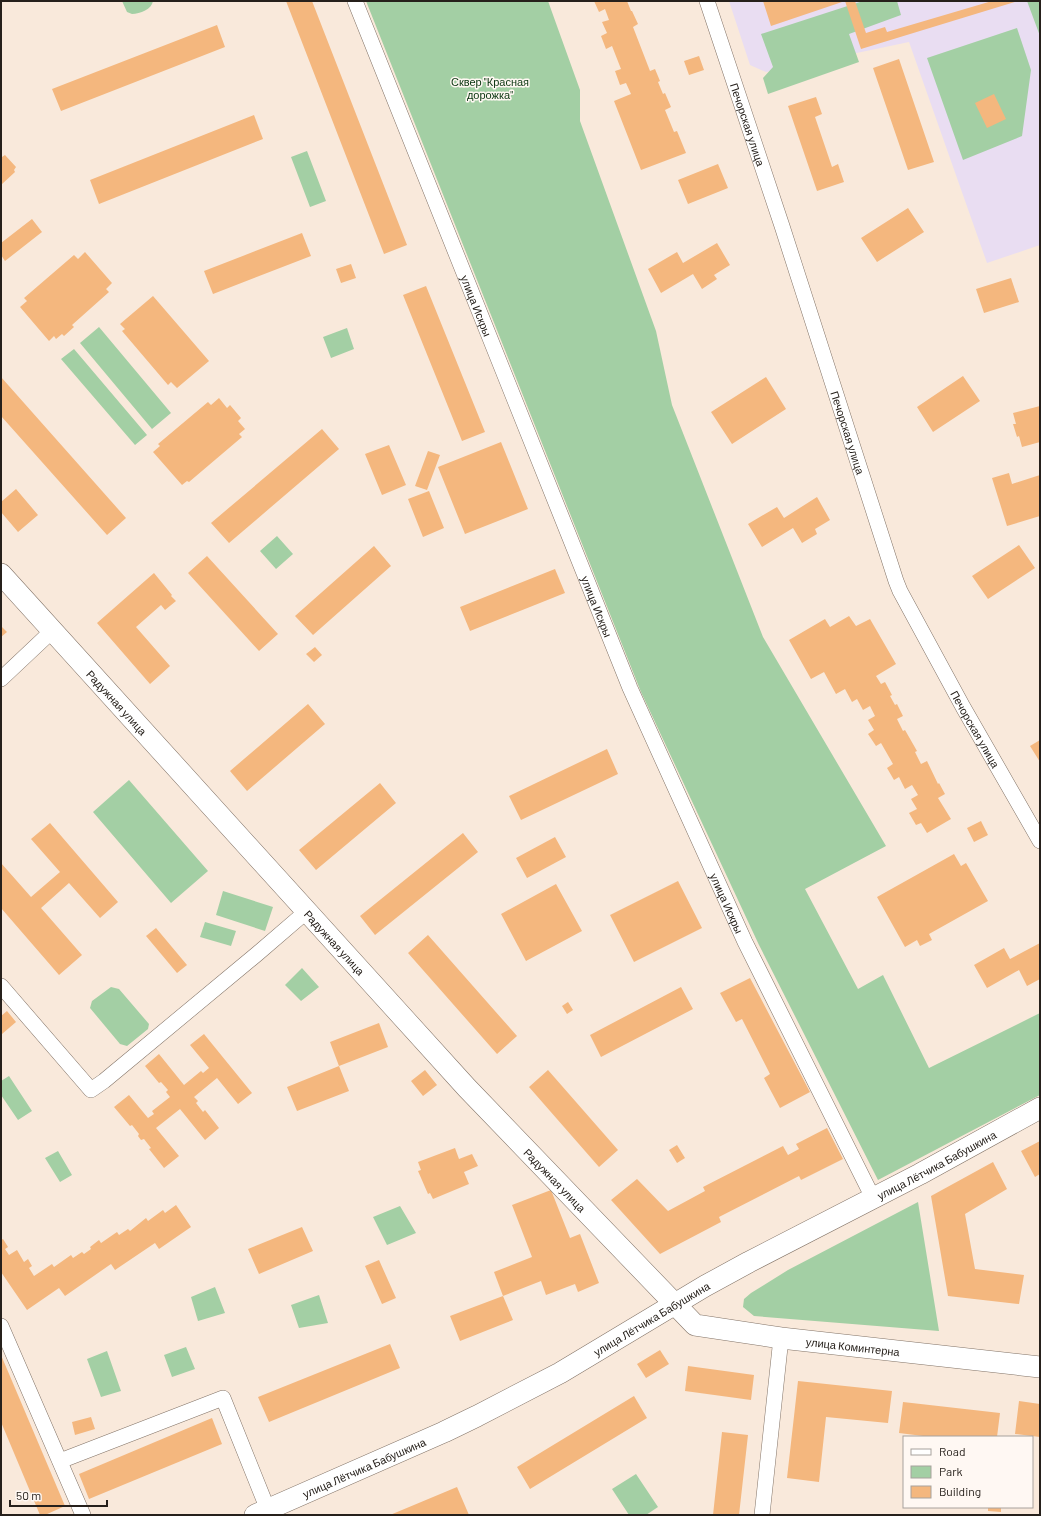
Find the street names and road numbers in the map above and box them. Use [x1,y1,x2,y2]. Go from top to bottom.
street label: Печорская улица [728,81,768,168]
street label: улица Искры [459,273,495,338]
street label: Печорская улица [829,389,868,477]
street label: улица Искры [579,574,615,639]
street label: Радужная улица [84,667,151,738]
street label: Печорская улица [949,688,1003,770]
street label: улица Искры [708,871,747,935]
street label: Радужная улица [302,907,368,978]
street label: улица Лётчика Бабушкина [875,1127,999,1202]
street label: Радужная улица [522,1145,589,1215]
street label: улица Лётчика Бабушкина [591,1278,712,1358]
street label: улица Коминтерна [805,1334,901,1358]
street label: улица Лётчика Бабушкина [300,1434,428,1500]

